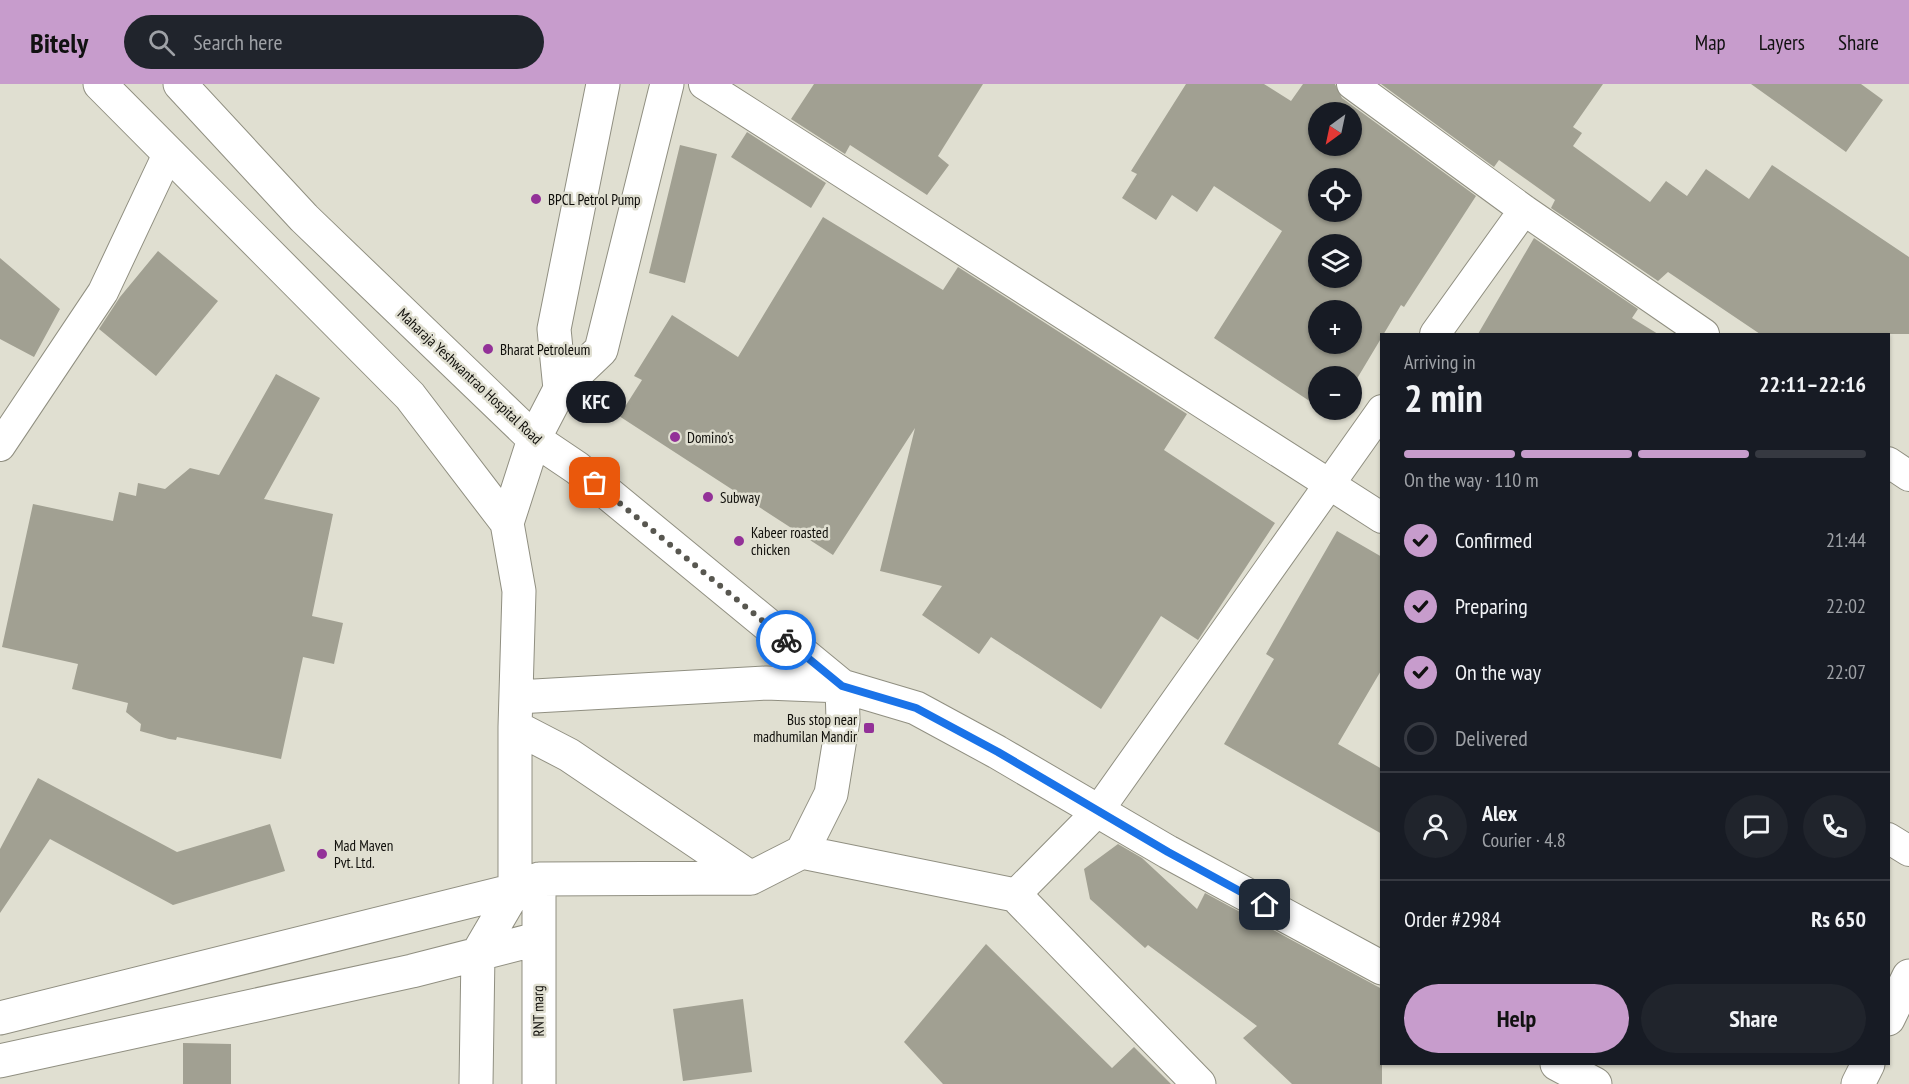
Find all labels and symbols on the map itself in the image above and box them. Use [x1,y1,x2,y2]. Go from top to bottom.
north arrow [1308,102,1362,156]
place label: BPCL Petrol Pump [548,190,640,209]
marker: BPCL Petrol Pump [529,192,543,206]
street label: Maharaja Yeshwantrao Hospital Road [394,304,546,448]
place label: Bharat Petroleum [500,340,590,359]
marker: Bharat Petroleum [481,342,495,356]
callout: KFC [565,381,625,423]
place label: Domino's [687,428,734,447]
marker: Domino's [668,430,682,444]
pin [569,457,620,508]
place label: Subway [720,488,760,507]
marker: Subway [701,490,715,504]
place label: Kabeer roasted chicken [751,523,829,559]
marker: Kabeer roasted chicken [732,534,746,548]
courier [756,610,816,670]
place label: Bus stop near madhumilan Mandir [753,710,858,746]
marker: Bus stop near madhumilan Mandir [862,721,876,735]
place label: Mad Maven Pvt. Ltd. [334,836,393,872]
marker: Mad Maven Pvt. Ltd. [315,847,329,861]
pin [1239,879,1290,930]
street label: RNT marg [528,985,548,1037]

